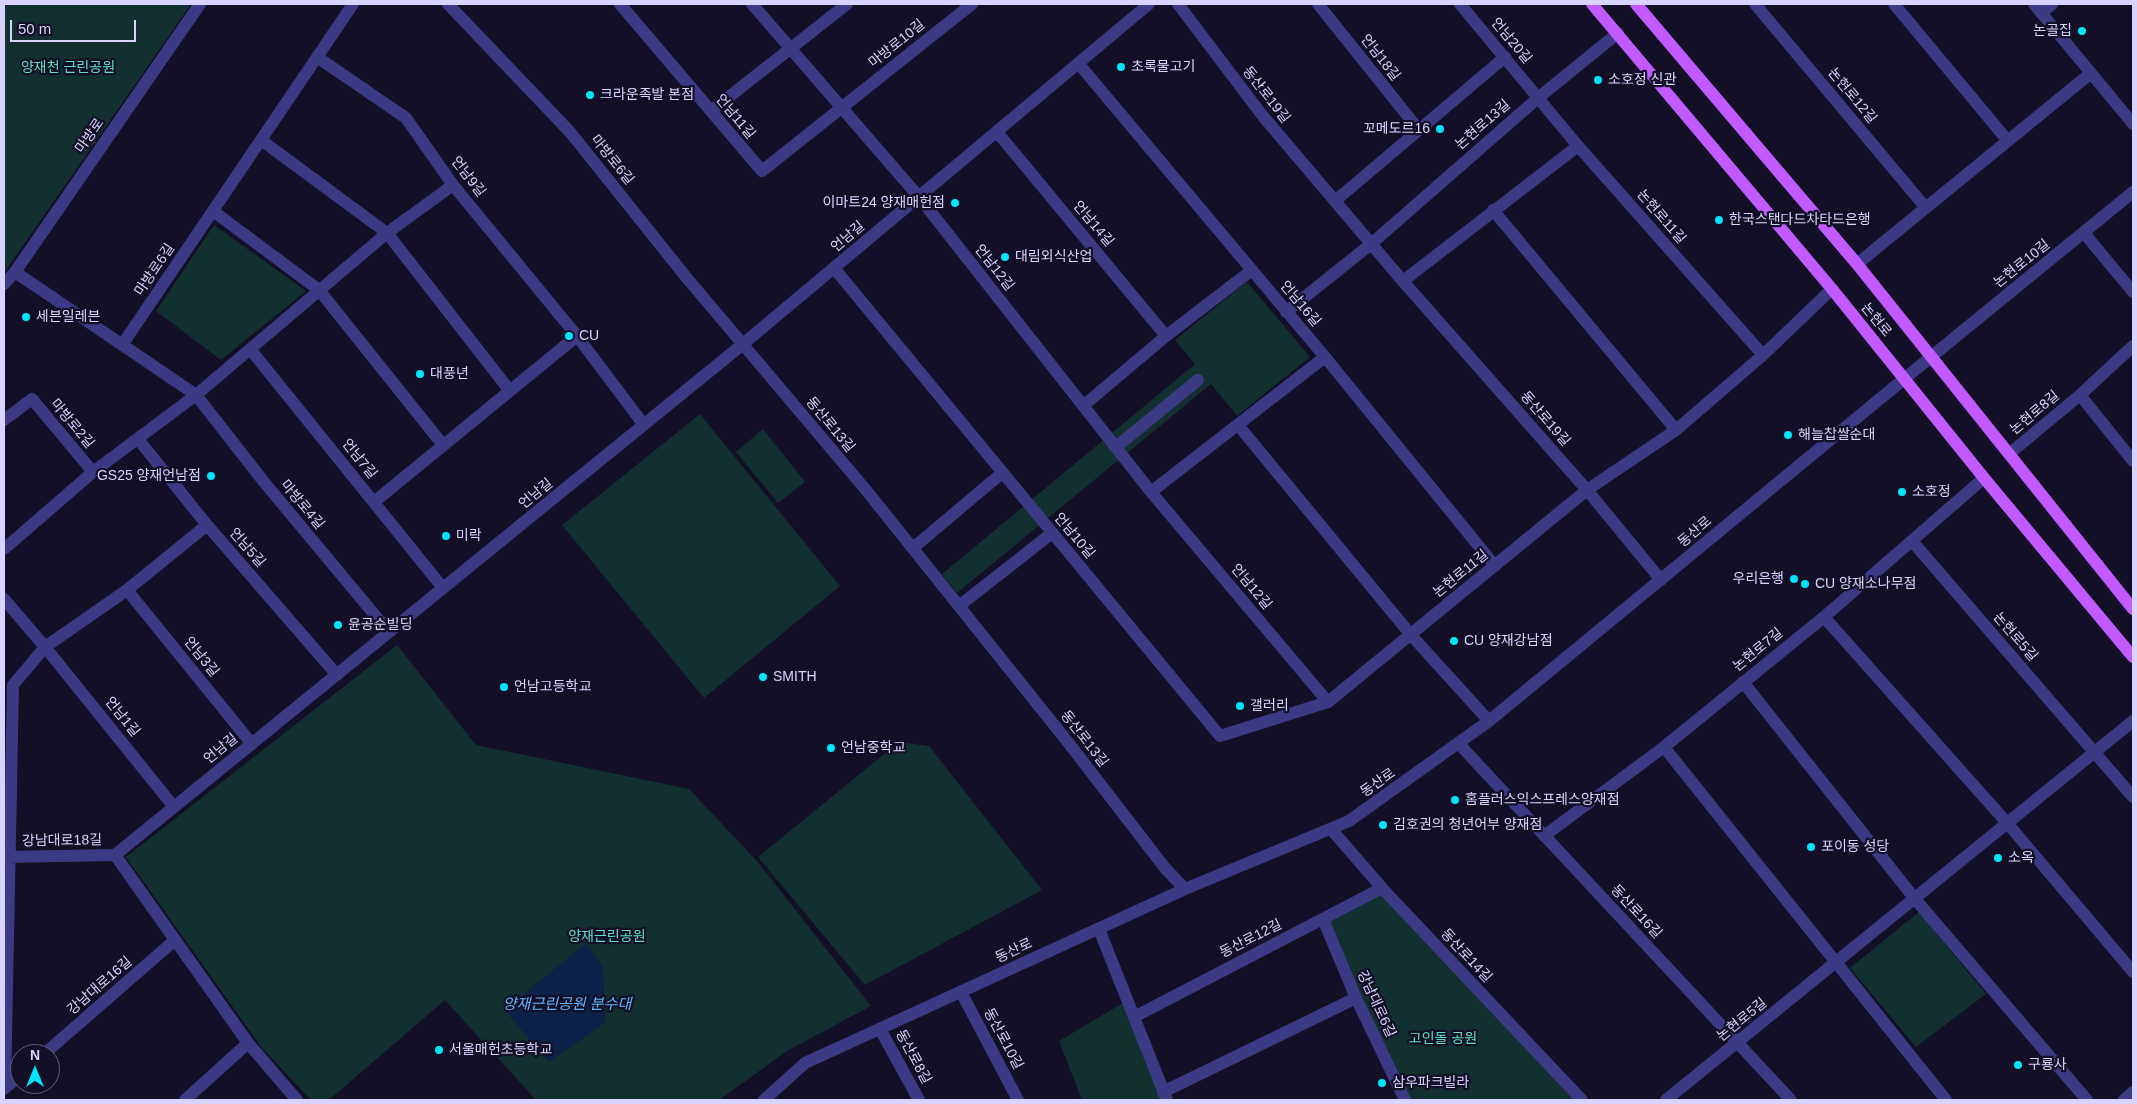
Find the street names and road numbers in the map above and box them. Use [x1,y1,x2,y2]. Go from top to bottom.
street label: 언남20길 [1487,15,1535,67]
street label: 마방로10길 [866,16,928,72]
street label: 언남18길 [1357,31,1403,85]
street label: 동산로19길 [1239,63,1293,127]
street label: 논현로12길 [1824,65,1880,127]
street label: 언남11길 [711,91,759,143]
street label: 논현로13길 [1452,97,1514,153]
street label: 마방로 [72,115,108,157]
street label: 마방로6길 [587,132,637,188]
street label: 언남9길 [447,154,489,200]
street label: 논현로11길 [1633,187,1689,247]
street label: 언남14길 [1069,198,1117,250]
street label: 언남길 [828,218,868,256]
street label: 논현로10길 [1991,236,2053,292]
street label: 마방로6길 [131,241,179,299]
street label: 언남12길 [971,241,1017,295]
street label: 언남16길 [1276,278,1324,330]
street label: 논현로 [1857,300,1895,340]
street label: 동산로19길 [1517,388,1573,450]
street label: 논현로8길 [2007,388,2063,438]
street label: 동산로13길 [802,394,858,456]
street label: 마방로2길 [47,396,97,452]
street label: 언남7길 [338,436,380,482]
street label: 언남길 [516,475,556,513]
street label: 마방로4길 [277,477,327,533]
street label: 언남10길 [1050,510,1098,562]
street label: 동산로 [1675,513,1715,551]
street label: 언남5길 [225,525,269,571]
street label: 논현로11길 [1430,547,1492,601]
street label: 언남12길 [1227,561,1275,613]
street label: 논현로5길 [1989,609,2041,665]
street label: 논현로7길 [1730,625,1786,675]
street label: 언남3길 [180,634,222,680]
street label: 언남1길 [101,694,143,740]
street label: 동산로13길 [1057,707,1111,771]
street label: 언남길 [201,730,241,768]
street label: 동산로 [1357,765,1399,801]
street label: 강남대로18길 [22,832,102,850]
street label: 동산로16길 [1607,882,1665,942]
street label: 동산로12길 [1217,916,1285,962]
street label: 동산로14길 [1437,926,1495,986]
street label: 동산로 [993,935,1035,967]
street label: 강남대로16길 [64,953,136,1019]
street label: 강남대로6길 [1353,968,1399,1040]
street label: 논현로5길 [1714,995,1770,1045]
street label: 동산로10길 [980,1005,1026,1073]
street label: 동산로8길 [892,1027,934,1087]

